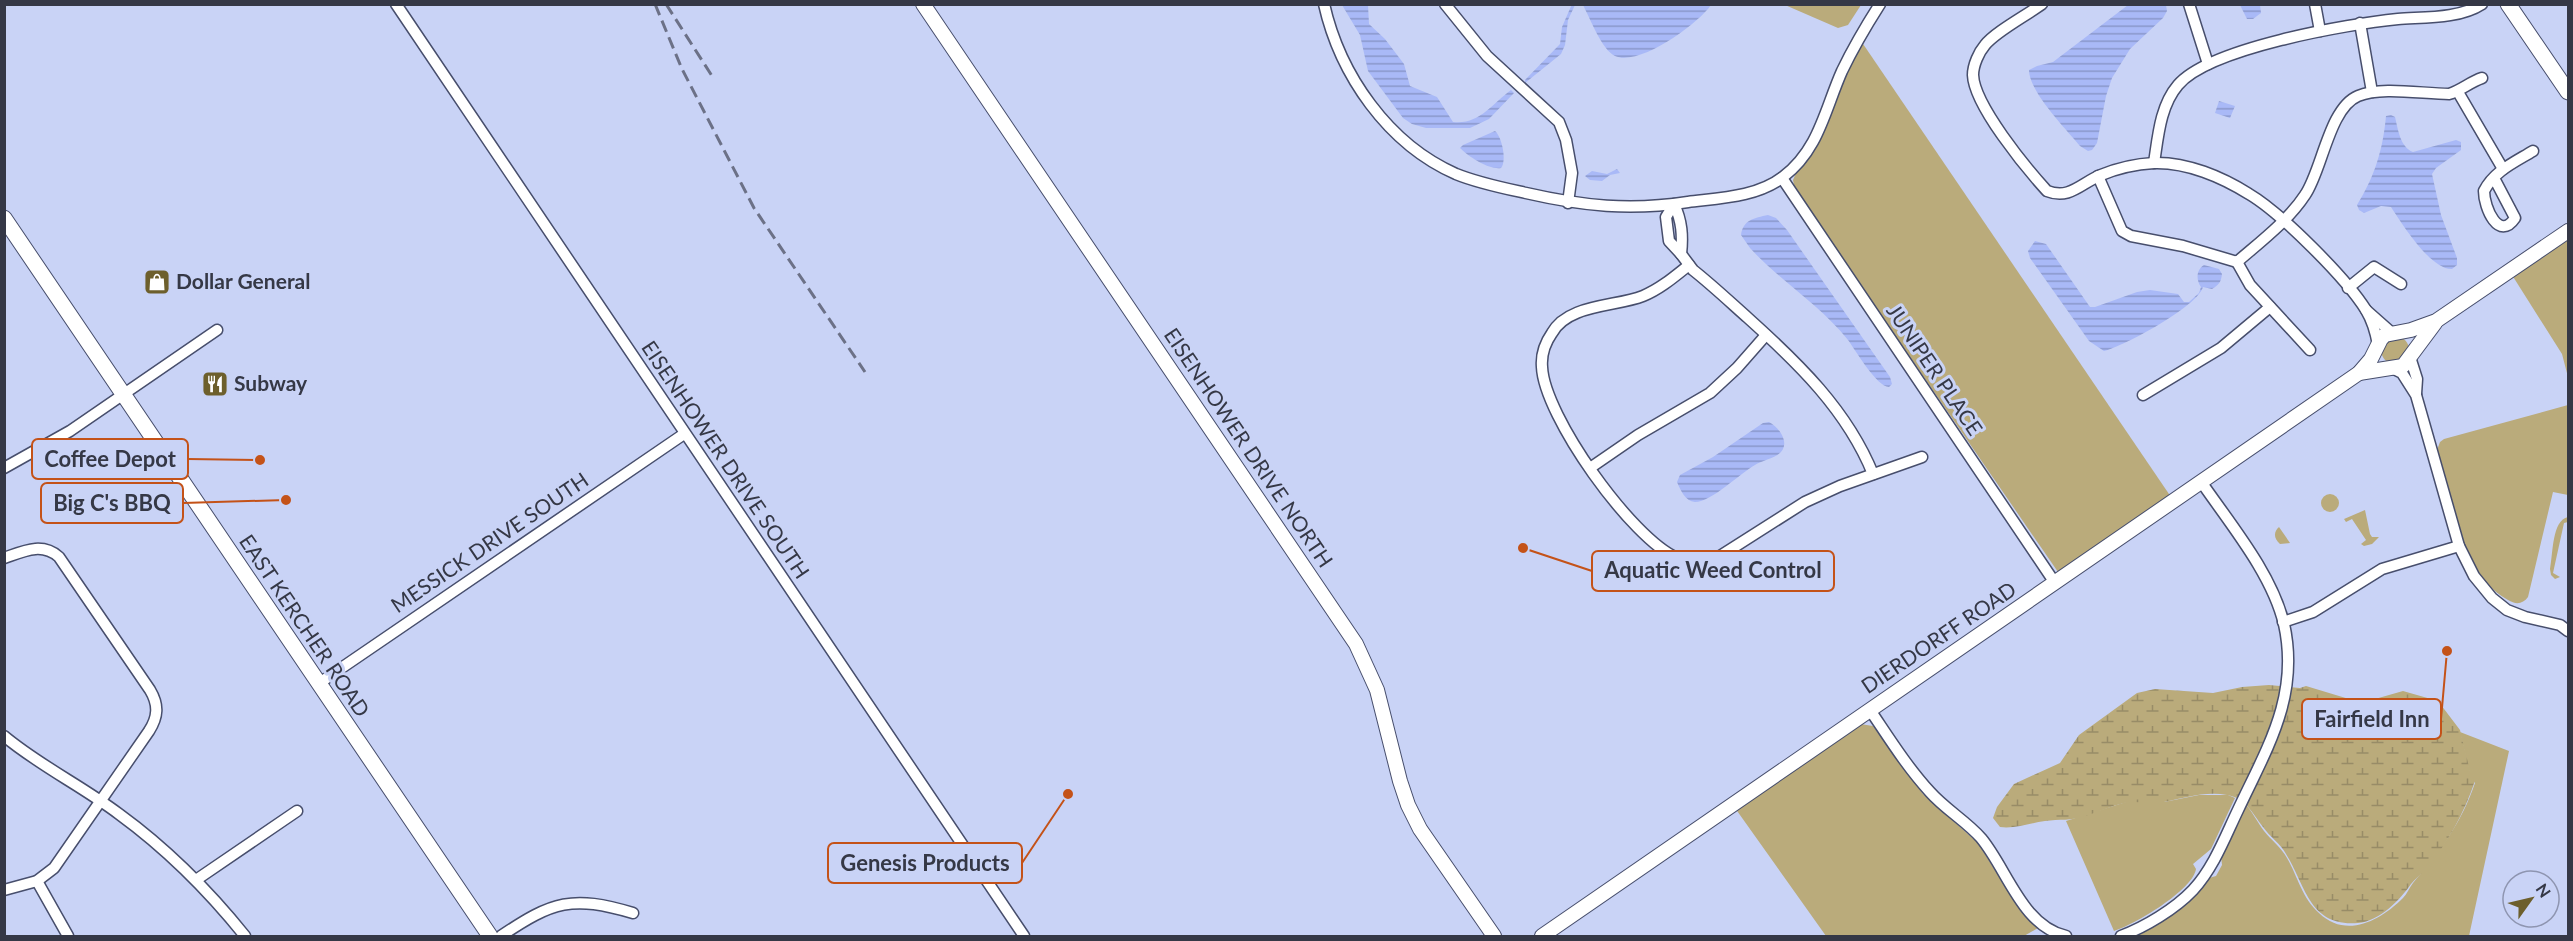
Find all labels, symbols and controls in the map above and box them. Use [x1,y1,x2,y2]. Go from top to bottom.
shop icon: Dollar General [142,267,172,297]
place label: Dollar General [176,268,310,293]
street label: JUNIPER PLACE [1882,299,1988,440]
street label: EISENHOWER DRIVE NORTH [1160,323,1339,572]
street label: EISENHOWER DRIVE SOUTH [637,336,815,583]
restaurant icon: Subway [200,369,230,399]
place label: Subway [234,370,308,395]
callout: Coffee Depot [32,439,188,479]
text: Coffee Depot [44,445,177,472]
street label: MESSICK DRIVE SOUTH [386,466,592,617]
callout: Big C's BBQ [41,483,183,523]
text: Big C's BBQ [53,489,171,516]
street label: EAST KERCHER ROAD [235,529,376,721]
callout: Aquatic Weed Control [1592,551,1834,591]
text: Aquatic Weed Control [1603,556,1822,583]
street label: DIERDORFF ROAD [1856,576,2020,698]
callout: Fairfield Inn [2302,699,2441,739]
text: Fairfield Inn [2314,705,2430,732]
callout: Genesis Products [828,843,1022,883]
text: Genesis Products [840,849,1010,876]
north arrow [2501,869,2561,929]
text: N [2533,880,2555,901]

